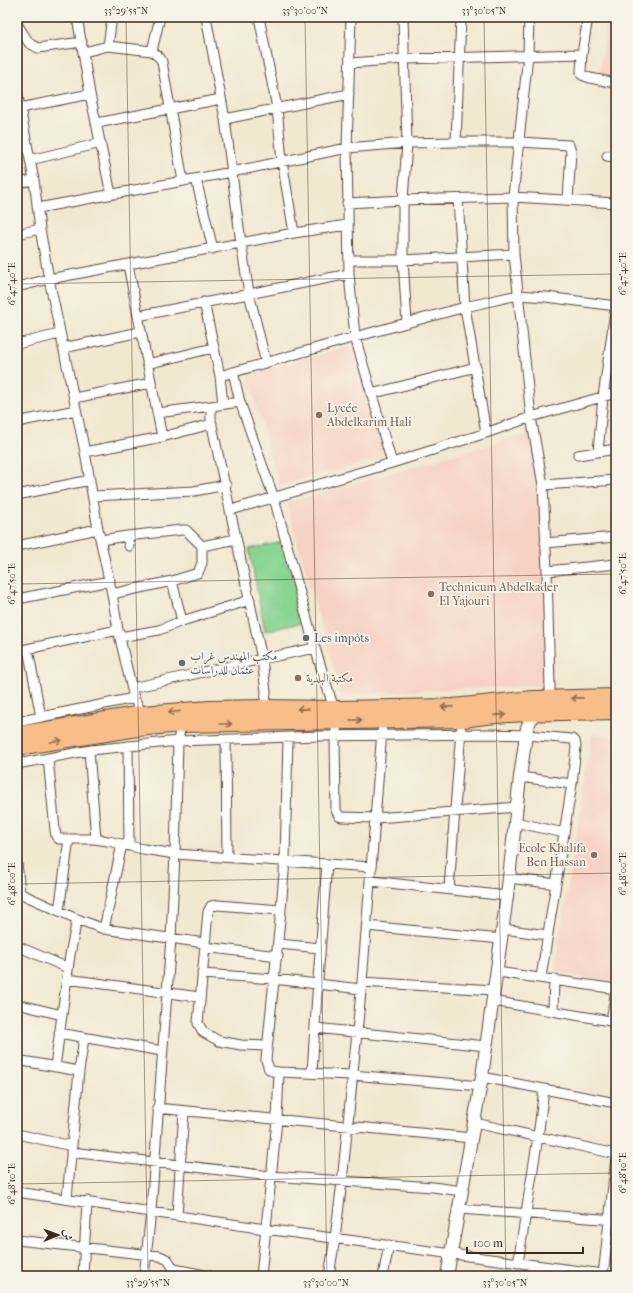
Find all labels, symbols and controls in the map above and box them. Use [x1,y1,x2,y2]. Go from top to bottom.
text: 33°29'55"N [104,5,149,17]
text: 33°30'00"N [282,5,328,17]
text: 33°30'05"N [462,5,507,17]
text: 6°47'40"E [617,252,629,296]
text: 6°47'40"E [6,262,18,306]
place label: Lycée Abdelkarim Hali [326,401,412,429]
marker: Lycée Abdelkarim Hali [314,410,324,420]
text: 6°47'50"E [617,553,629,595]
text: 6°47'50"E [6,563,18,605]
place label: Technicum Abdelkader El Yajouri [439,580,559,608]
marker: Technicum Abdelkader El Yajouri [426,589,436,599]
place label: Les impôts [314,631,370,645]
marker: Les impôts [301,633,311,643]
place label: مكتب المهندس غراب عثمان للدراسات [190,649,278,677]
marker: مكتب المهندس غراب عثمان للدراسات [177,658,187,668]
place label: مكتبة البلدية [306,671,353,686]
marker: مكتبة البلدية [293,673,303,683]
one-way arrow [571,694,584,702]
one-way arrow [441,703,454,711]
one-way arrow [297,705,310,713]
one-way arrow [168,708,181,715]
one-way arrow [493,711,506,718]
one-way arrow [349,716,362,724]
one-way arrow [219,720,232,728]
one-way arrow [49,737,62,745]
place label: Ecole Khalifa Ben Hassan [518,841,586,869]
marker: Ecole Khalifa Ben Hassan [589,850,599,860]
text: 6°48'00"E [617,852,629,896]
text: 6°48'00"E [6,862,18,906]
text: 6°48'10"E [617,1152,629,1194]
text: 6°48'10"E [6,1163,18,1205]
north arrow [38,1215,78,1255]
text: ش [61,1229,74,1240]
scale bar [467,1229,583,1255]
text: 100 m [473,1236,503,1250]
text: 33°29'55"N [126,1277,171,1289]
text: 33°30'00"N [303,1277,349,1289]
text: 33°30'05"N [483,1277,528,1289]

